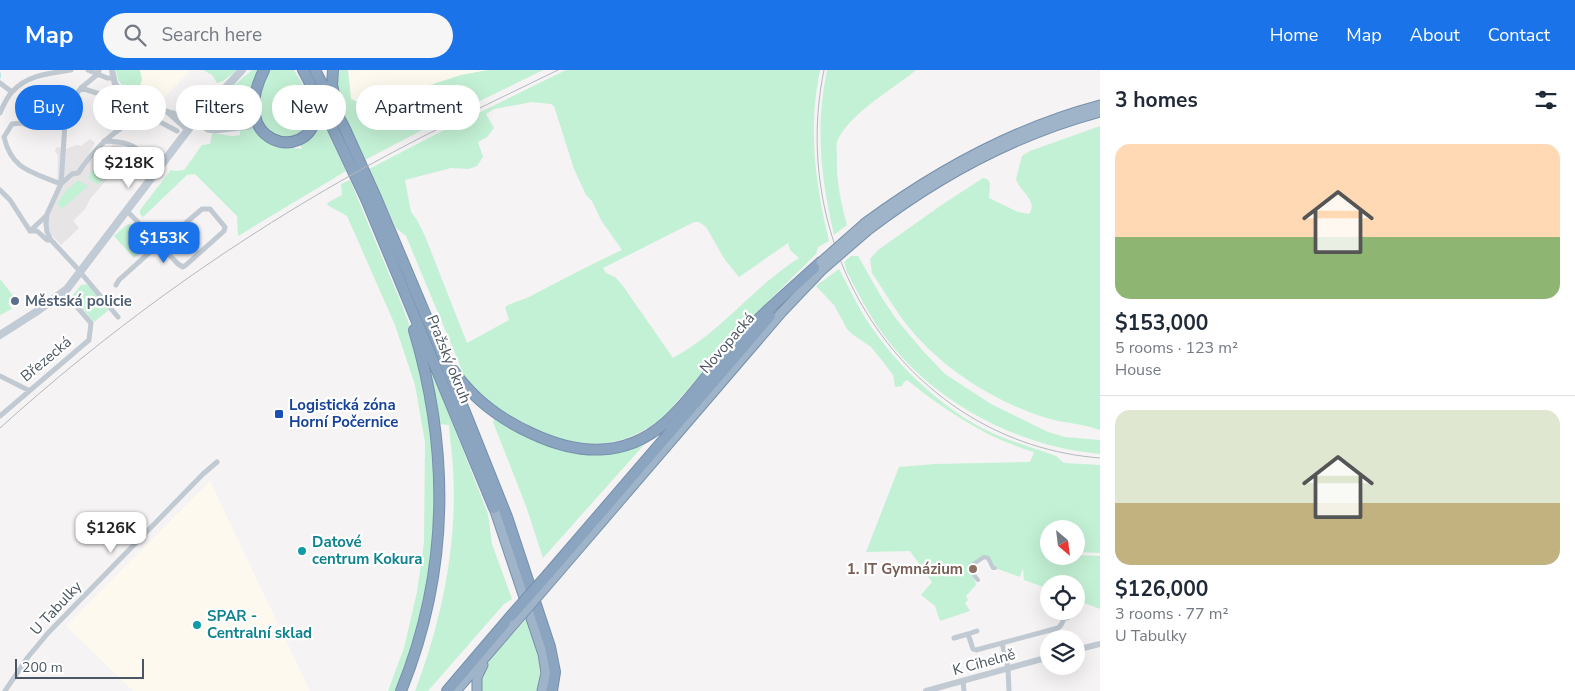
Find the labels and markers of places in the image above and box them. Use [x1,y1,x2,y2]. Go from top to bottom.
pin: $218K [94,146,164,189]
pin: $153K [129,222,199,264]
place label: Městská policie [25,291,132,311]
marker: Městská policie [9,295,21,307]
place label: Logistická zóna Horní Počernice [289,395,398,432]
marker: Logistická zóna Horní Počernice [273,408,285,420]
pin: $126K [76,512,146,554]
place label: Datové centrum Kokura [312,532,423,569]
marker: Datové centrum Kokura [296,545,308,557]
place label: 1. IT Gymnázium [847,559,963,579]
marker: 1. IT Gymnázium [967,563,979,575]
place label: SPAR - Centralní sklad [207,606,312,643]
marker: SPAR - Centralní sklad [191,619,203,631]

